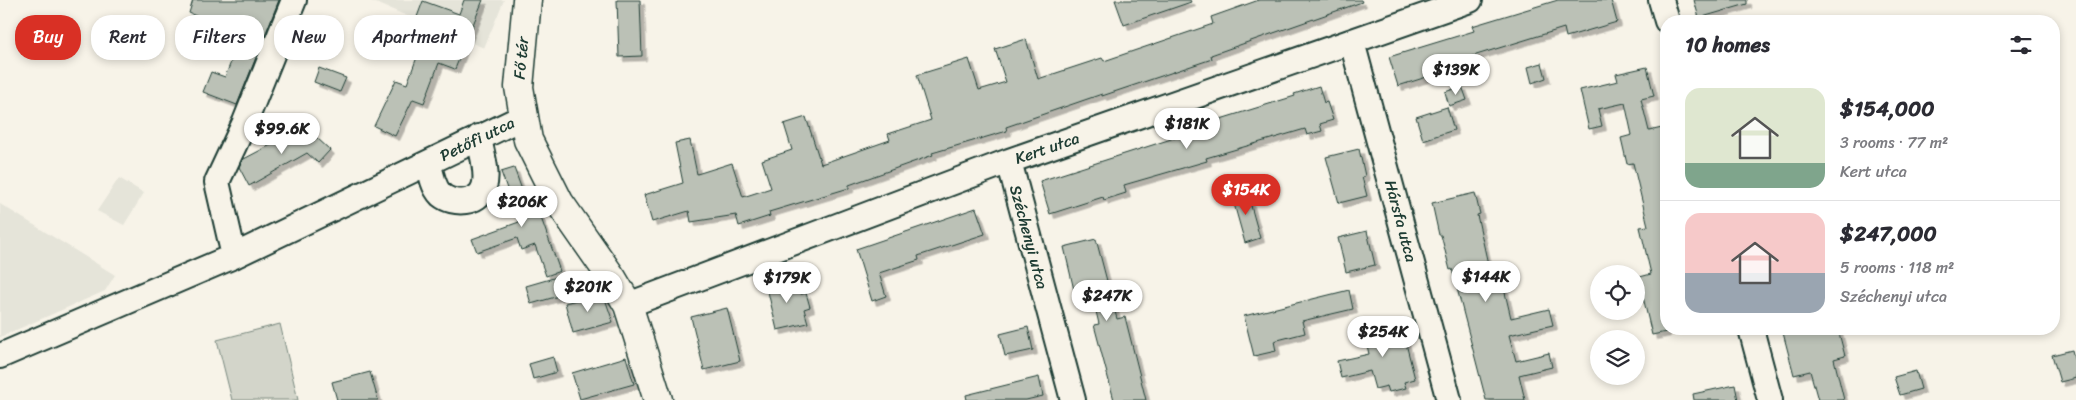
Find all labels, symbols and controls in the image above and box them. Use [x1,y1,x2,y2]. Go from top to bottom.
chip: Buy [15,15,81,60]
chip: Rent [91,15,165,60]
chip: Filters [175,15,264,60]
chip: New [274,15,344,60]
chip: Apartment [354,15,475,60]
text: 10 homes [1685,26,1770,64]
icon: filters [2007,31,2035,59]
street label: Fő tér [505,34,537,81]
pin: $139K [1421,54,1491,96]
text: $139K [1433,55,1479,84]
text: $154,000 [1840,90,1935,128]
street label: Petőfi utca [434,108,520,170]
pin: $181K [1152,108,1222,150]
icon: home [1725,108,1785,168]
text: $181K [1165,109,1209,138]
pin: $99.6K [241,112,323,155]
text: $99.6K [255,114,309,143]
street label: Kert utca [1011,123,1083,173]
text: 3 rooms · 77 m² [1840,128,1948,157]
text: Kert utca [1840,157,1907,186]
pin: $154K [1211,174,1281,216]
text: $154K [1222,175,1270,204]
street label: Hársfa utca [1376,177,1426,265]
street label: Széchenyi utca [1001,182,1057,292]
pin: $206K [487,186,557,228]
text: $206K [498,187,546,216]
text: $247,000 [1840,215,1937,253]
icon: home [1725,233,1785,293]
text: 5 rooms · 118 m² [1840,253,1954,282]
pin: $144K [1451,260,1521,303]
pin: $179K [752,262,822,304]
text: $144K [1462,262,1510,291]
text: $179K [764,263,810,292]
map controls [1590,265,1645,385]
button: locate [1590,265,1645,320]
pin: $201K [553,270,623,313]
text: $201K [565,272,611,301]
pin: $247K [1072,280,1142,322]
text: $247K [1083,281,1131,310]
text: Széchenyi utca [1840,282,1947,311]
pin: $254K [1348,316,1418,358]
text: $254K [1358,317,1408,346]
button: layers [1590,330,1645,385]

